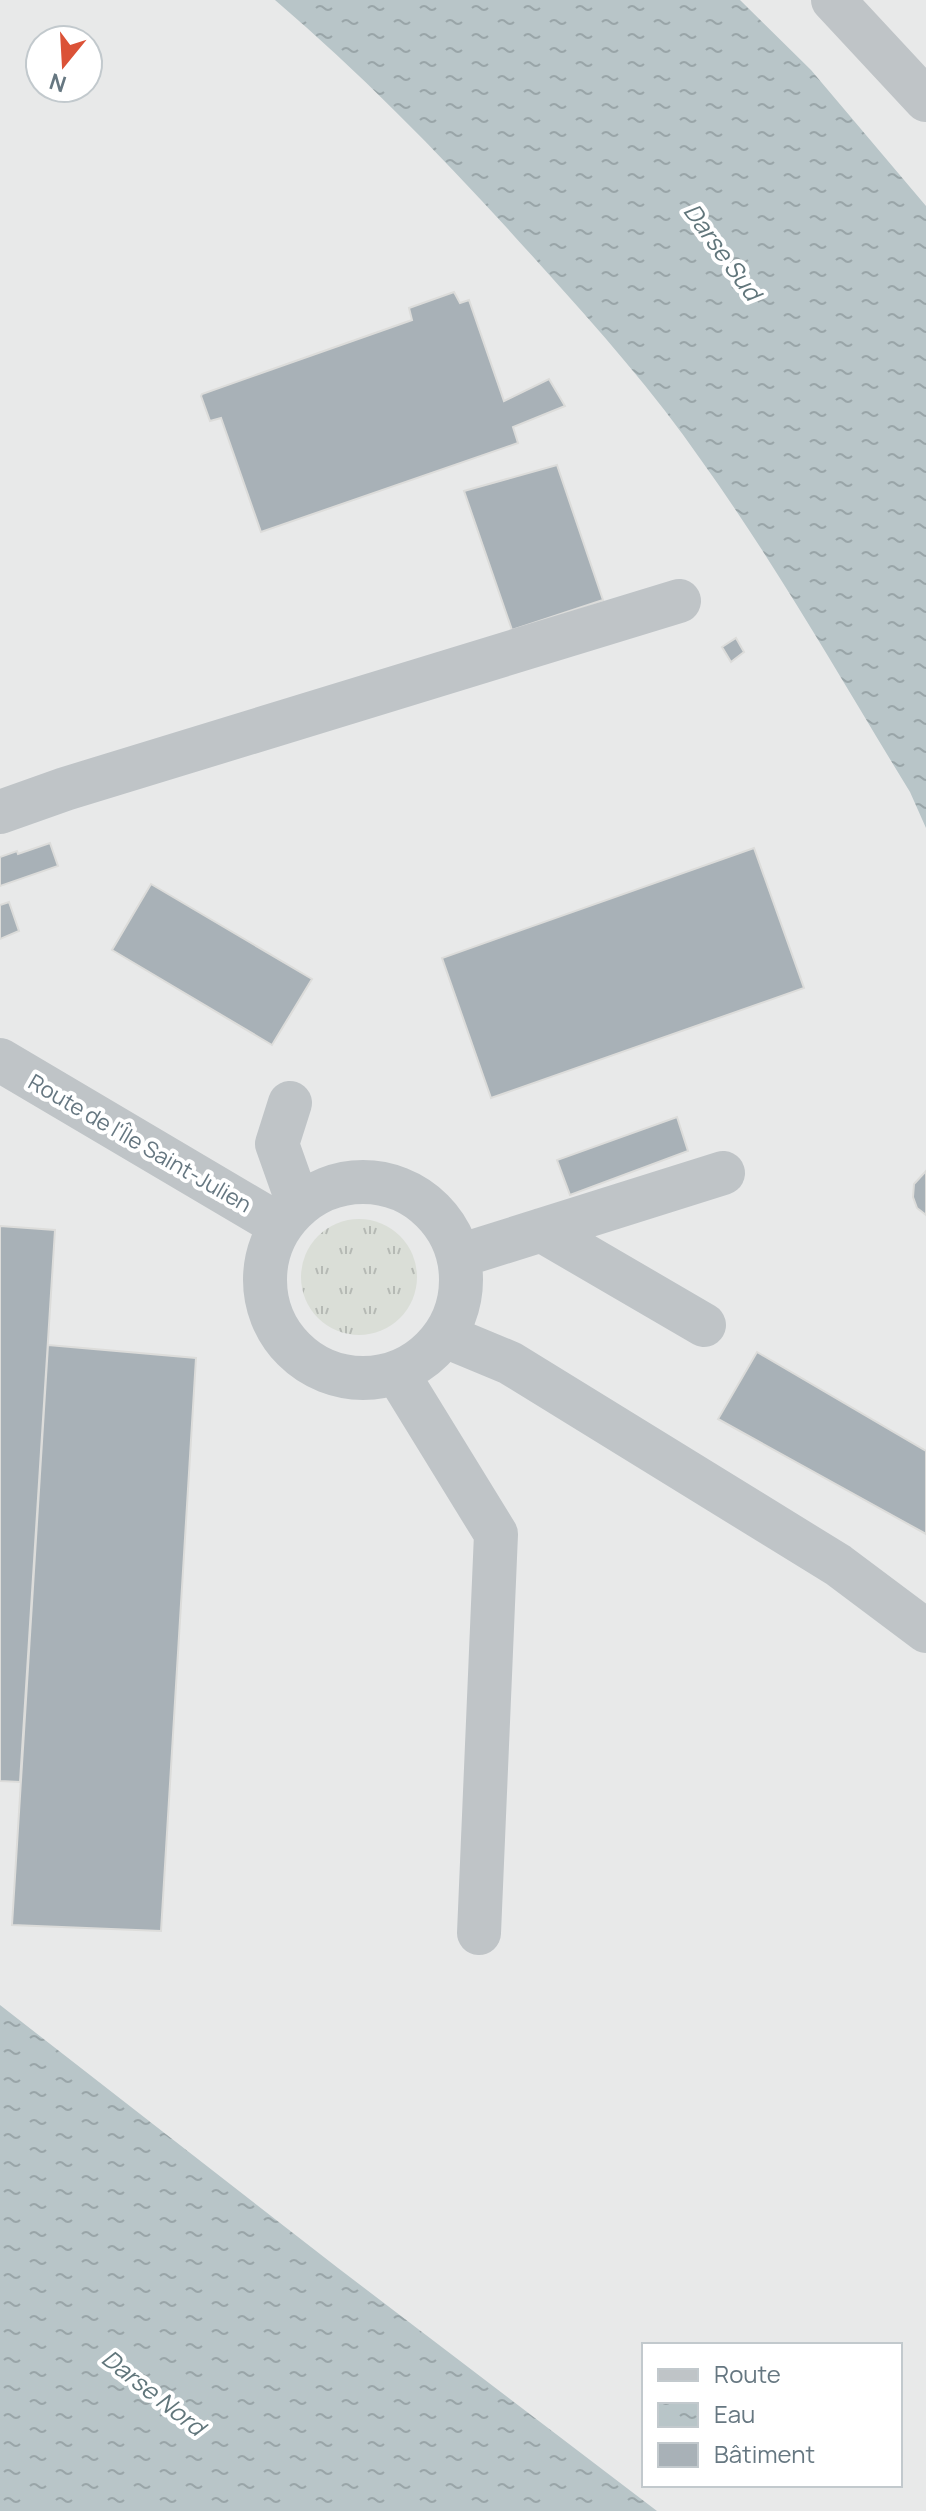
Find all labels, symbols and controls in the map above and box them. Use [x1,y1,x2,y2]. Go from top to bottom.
north arrow [24,24,104,104]
text: N [46,66,70,100]
water label: Darse Sud [677,196,771,308]
street label: Route de l'Île Saint-Julien [23,1067,257,1219]
water label: Darse Nord [96,2341,214,2444]
legend [642,2343,902,2487]
text: Route [714,2357,781,2390]
text: Eau [714,2397,755,2430]
text: Bâtiment [714,2437,815,2470]

